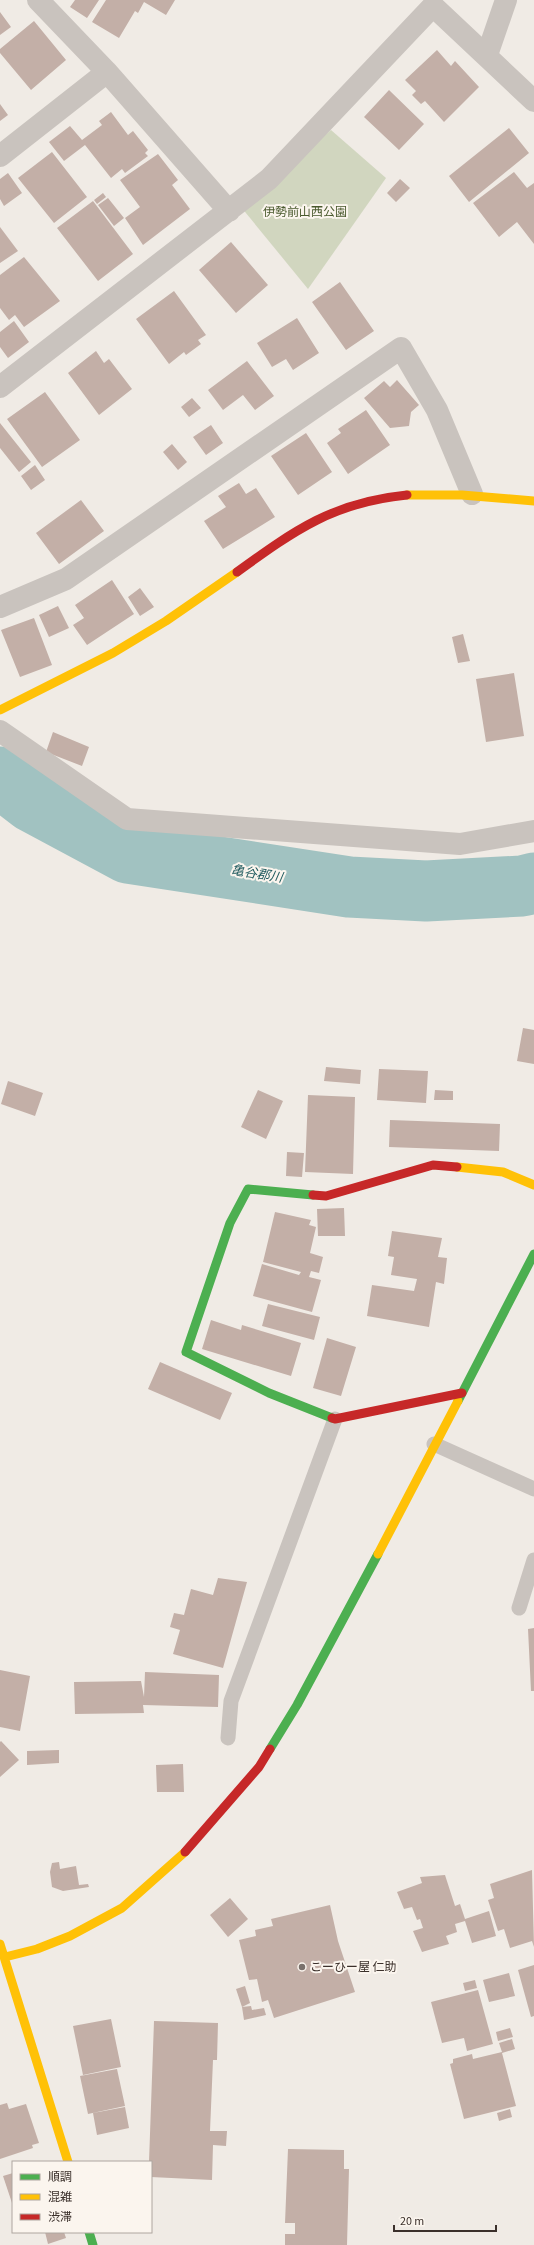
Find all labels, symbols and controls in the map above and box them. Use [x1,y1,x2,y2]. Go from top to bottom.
park label: 伊勢前山西公園 [263,204,347,221]
water label: 亀谷郡川 [230,861,286,887]
place label: こーひー屋 仁助 [310,1959,396,1976]
marker: こーひー屋 仁助 [297,1962,307,1972]
legend [12,2161,152,2233]
text: 順調 [48,2169,72,2186]
text: 混雑 [48,2189,72,2206]
scale bar [394,2207,496,2233]
text: 渋滞 [48,2209,72,2226]
text: 20 m [400,2213,424,2230]

